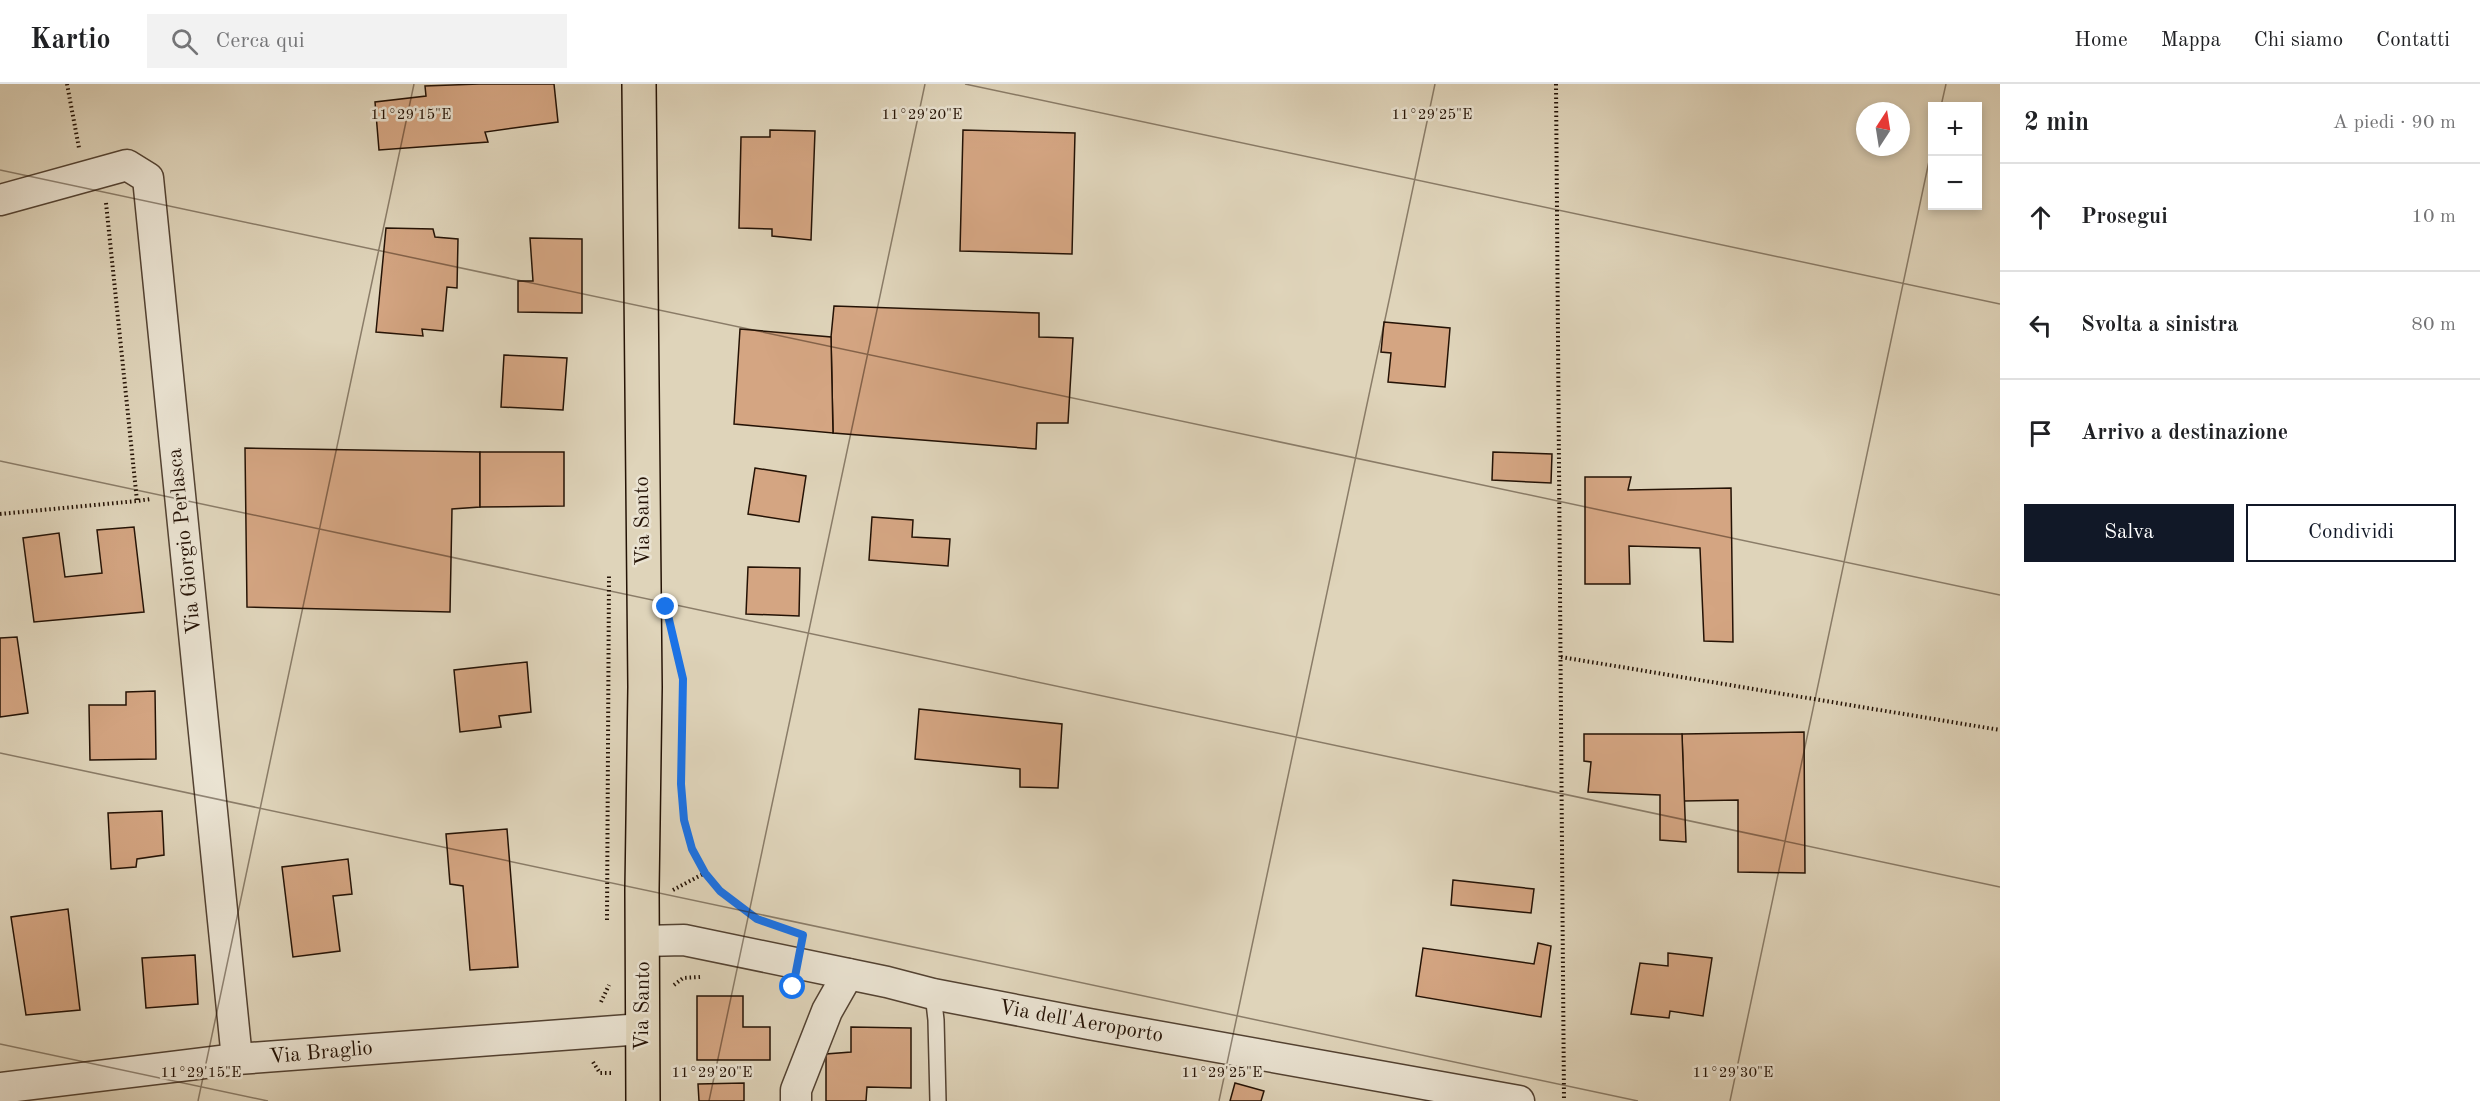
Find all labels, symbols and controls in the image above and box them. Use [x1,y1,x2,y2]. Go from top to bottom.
search box [147,14,567,68]
icon: search [168,25,201,58]
text: Kartio [30,27,111,55]
text: Cerca qui [216,30,305,52]
text: Home [2074,30,2128,51]
text: Mappa [2161,30,2221,51]
text: Chi siamo [2254,30,2343,51]
text: Contatti [2376,30,2450,51]
north arrow [1856,102,1910,156]
map controls [1928,102,1982,210]
button: + [1928,102,1982,156]
text: 11°29'15"E [371,108,451,123]
text: 11°29'20"E [882,108,962,123]
text: 11°29'25"E [1392,108,1472,123]
text: 2 min [2024,110,2089,136]
text: A piedi · 90 m [2333,113,2456,133]
button: − [1928,156,1982,210]
icon: ahead [2024,201,2057,234]
text: Prosegui [2081,206,2168,228]
text: 10 m [2411,207,2456,227]
icon: left [2024,309,2057,342]
text: Svolta a sinistra [2081,314,2239,336]
text: 80 m [2411,315,2456,335]
icon: arrive [2024,417,2057,450]
text: Arrivo a destinazione [2081,422,2288,444]
street label: Via Giorgio Perlasca [165,447,205,635]
street label: Via Santo [632,476,654,566]
button: Salva [2024,504,2234,562]
button: Condividi [2246,504,2456,562]
route end [652,593,678,619]
street label: Via Santo [632,961,654,1051]
route start [779,973,805,999]
street label: Via dell'Aeroporto [997,997,1165,1047]
street label: Via Braglio [268,1038,374,1068]
text: 11°29'15"E [161,1066,241,1081]
text: 11°29'20"E [672,1066,752,1081]
text: 11°29'25"E [1182,1066,1262,1081]
text: 11°29'30"E [1693,1066,1773,1081]

